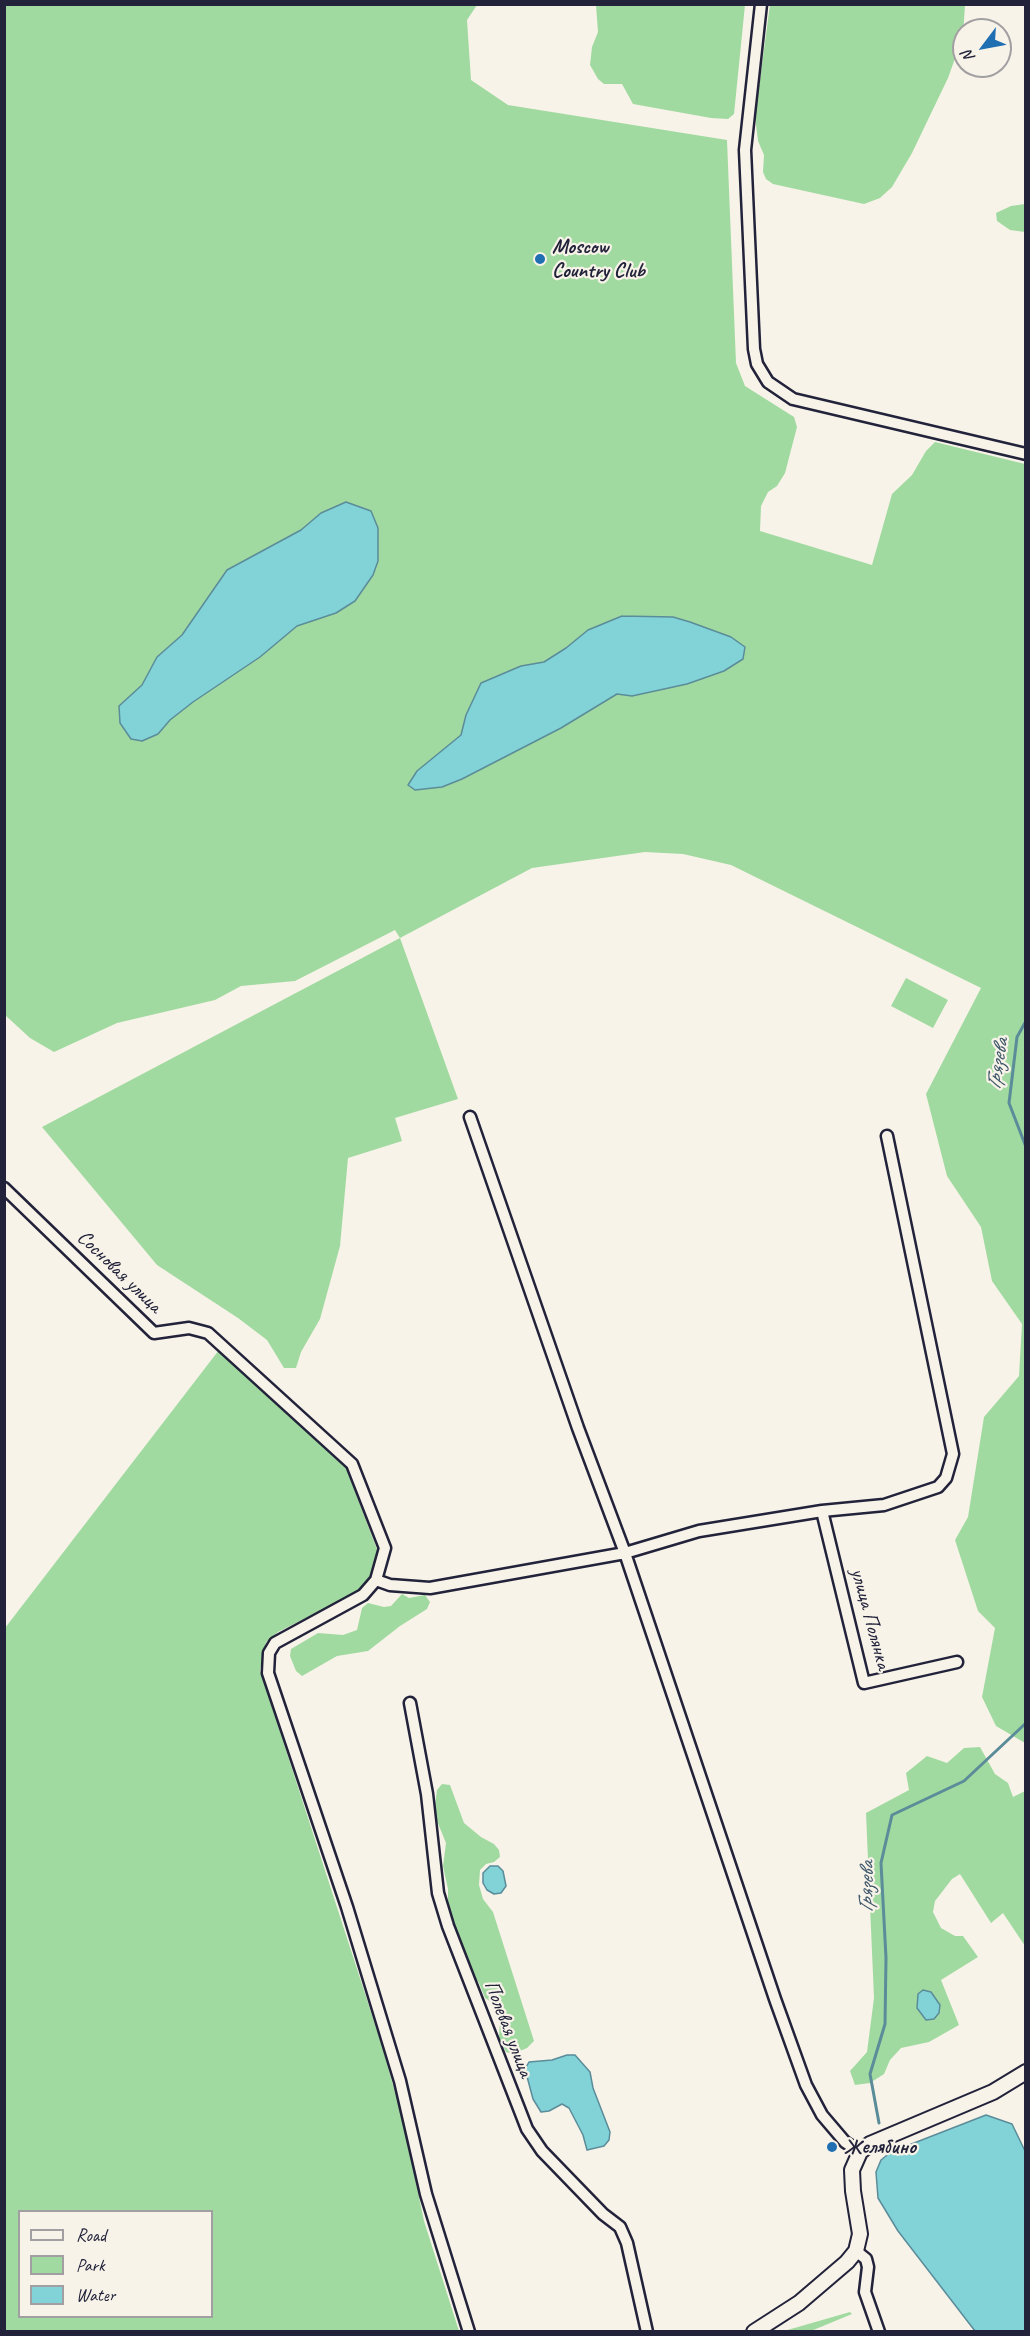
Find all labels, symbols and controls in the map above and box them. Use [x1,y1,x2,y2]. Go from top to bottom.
north arrow [952,18,1012,78]
text: N [957,47,980,66]
place label: Moscow Country Club [552,234,645,284]
marker: Moscow Country Club [533,252,547,266]
water label: Грязева [981,1037,1015,1091]
street label: Сосновая улица [71,1225,167,1319]
street label: улица Полянка [844,1566,896,1672]
water label: Грязева [853,1861,881,1913]
street label: Полевая улица [478,1977,538,2081]
place label: Желябино [844,2134,916,2160]
marker: Желябино [825,2140,839,2154]
legend [18,2210,213,2318]
text: Road [76,2224,106,2246]
text: Park [76,2254,105,2276]
text: Water [76,2284,115,2306]

